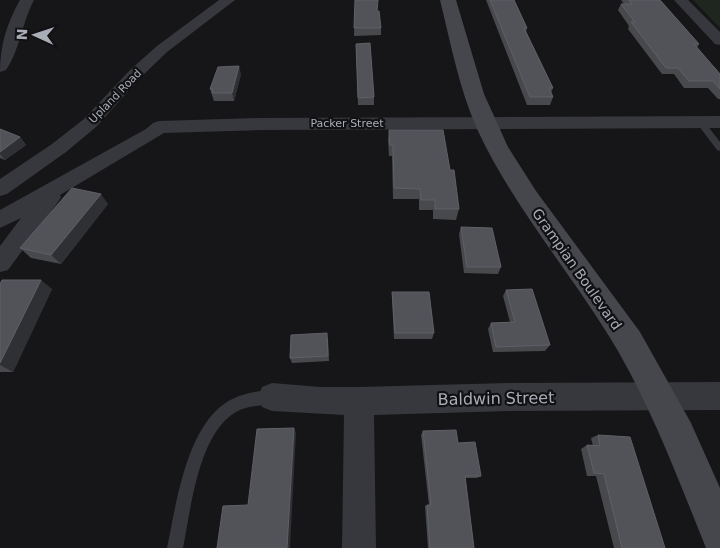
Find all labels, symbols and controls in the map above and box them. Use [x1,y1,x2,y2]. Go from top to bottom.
north arrow [10,10,60,60]
text: N [14,28,30,41]
street label: Upland Road [86,67,144,126]
street label: Packer Street [310,117,384,130]
street label: Grampian Boulevard [529,205,625,333]
street label: Baldwin Street [437,388,555,409]

